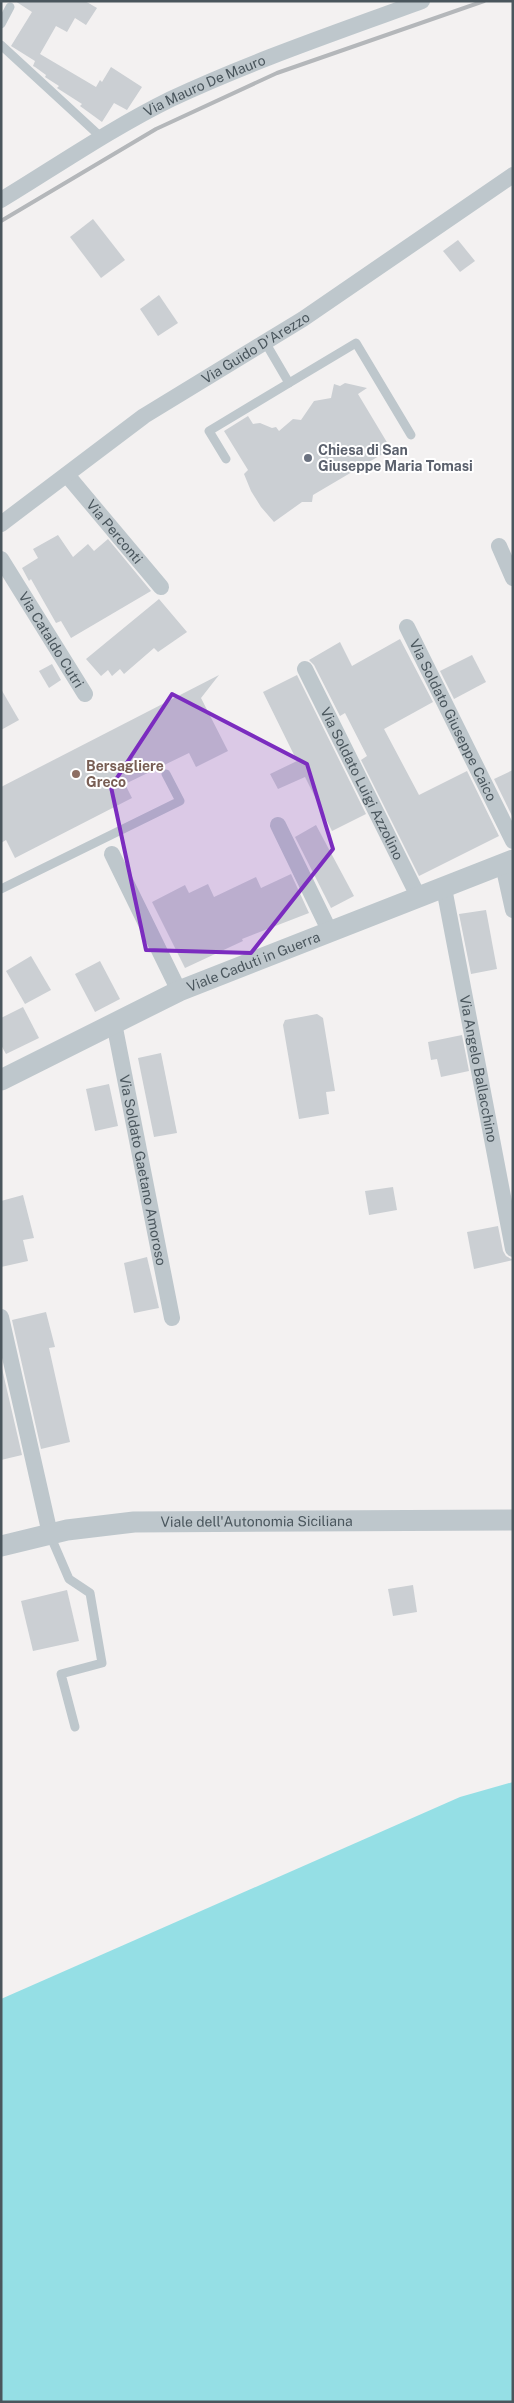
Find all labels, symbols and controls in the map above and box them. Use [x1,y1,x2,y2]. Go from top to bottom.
street label: Via Mauro De Mauro [141,52,268,120]
street label: Via Guido D'Arezzo [199,309,313,387]
place label: Chiesa di San Giuseppe Maria Tomasi [318,442,473,474]
marker: Chiesa di San Giuseppe Maria Tomasi [302,452,314,464]
street label: Via Perconti [83,497,146,567]
street label: Via Cataldo Cutri [15,589,87,691]
street label: Via Soldato Giuseppe Caico [406,637,500,804]
street label: Via Soldato Luigi Azzolino [317,705,407,863]
place label: Bersagliere Greco [86,758,164,790]
marker: Bersagliere Greco [70,768,82,780]
street label: Viale Caduti in Guerra [185,928,322,995]
street label: Via Angelo Ballacchino [457,994,500,1144]
street label: Via Soldato Gaetano Amoroso [116,1073,170,1267]
street label: Viale dell'Autonomia Siciliana [161,1513,353,1530]

